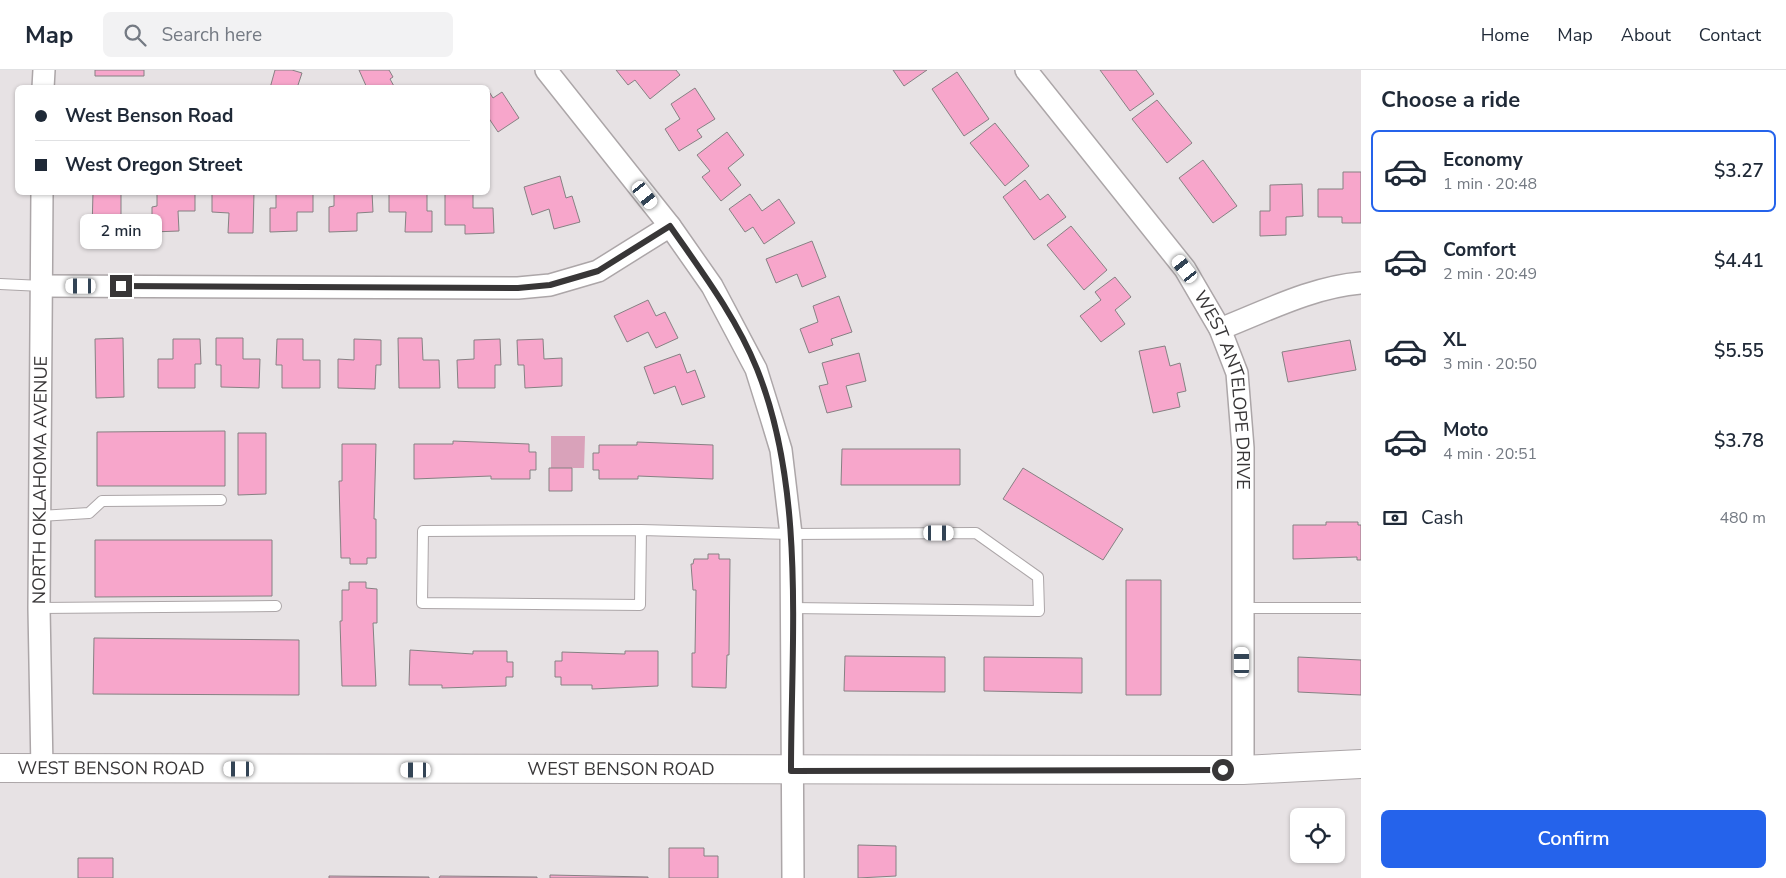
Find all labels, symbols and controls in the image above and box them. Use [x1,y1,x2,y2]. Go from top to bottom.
search box [103,12,453,57]
text: Map [25,19,73,51]
icon: search [121,21,149,49]
text: Search here [161,22,262,48]
text: Home [1481,23,1529,47]
text: Map [1557,23,1593,47]
text: About [1621,23,1671,47]
text: Contact [1699,23,1761,47]
text: Choose a ride [1381,85,1520,115]
text: West Benson Road [65,103,233,129]
text: Economy [1443,147,1523,173]
icon: car [1383,149,1428,194]
text: West Oregon Street [65,152,242,178]
text: $3.27 [1714,158,1764,184]
text: 1 min · 20:48 [1443,173,1537,195]
car [629,179,660,211]
callout: 2 min [80,214,162,248]
text: 2 min [101,220,141,242]
text: Comfort [1443,237,1516,263]
icon: car [1383,239,1428,284]
text: $4.41 [1714,248,1764,274]
car [1169,253,1200,285]
text: 2 min · 20:49 [1443,263,1537,285]
route end [110,275,132,297]
car [66,279,96,294]
street label: WEST ANTELOPE DRIVE [1188,286,1255,490]
text: XL [1443,327,1466,353]
icon: car [1383,329,1428,374]
text: $5.55 [1714,338,1764,364]
text: 3 min · 20:50 [1443,353,1537,375]
street label: NORTH OKLAHOMA AVENUE [27,356,53,604]
text: Moto [1443,417,1489,443]
icon: car [1383,419,1428,464]
text: $3.78 [1714,428,1764,454]
text: 4 min · 20:51 [1443,443,1537,465]
icon: cash [1381,504,1409,532]
text: Cash [1421,505,1463,531]
text: 480 m [1719,507,1766,529]
car [924,526,954,541]
car [1234,647,1249,677]
street label: WEST BENSON ROAD [17,756,205,780]
street label: WEST BENSON ROAD [527,757,715,781]
route start [1212,759,1234,781]
car [224,762,254,777]
car [401,763,431,778]
map controls [1290,808,1345,863]
button: locate [1290,808,1345,863]
button: Confirm [1381,810,1766,868]

